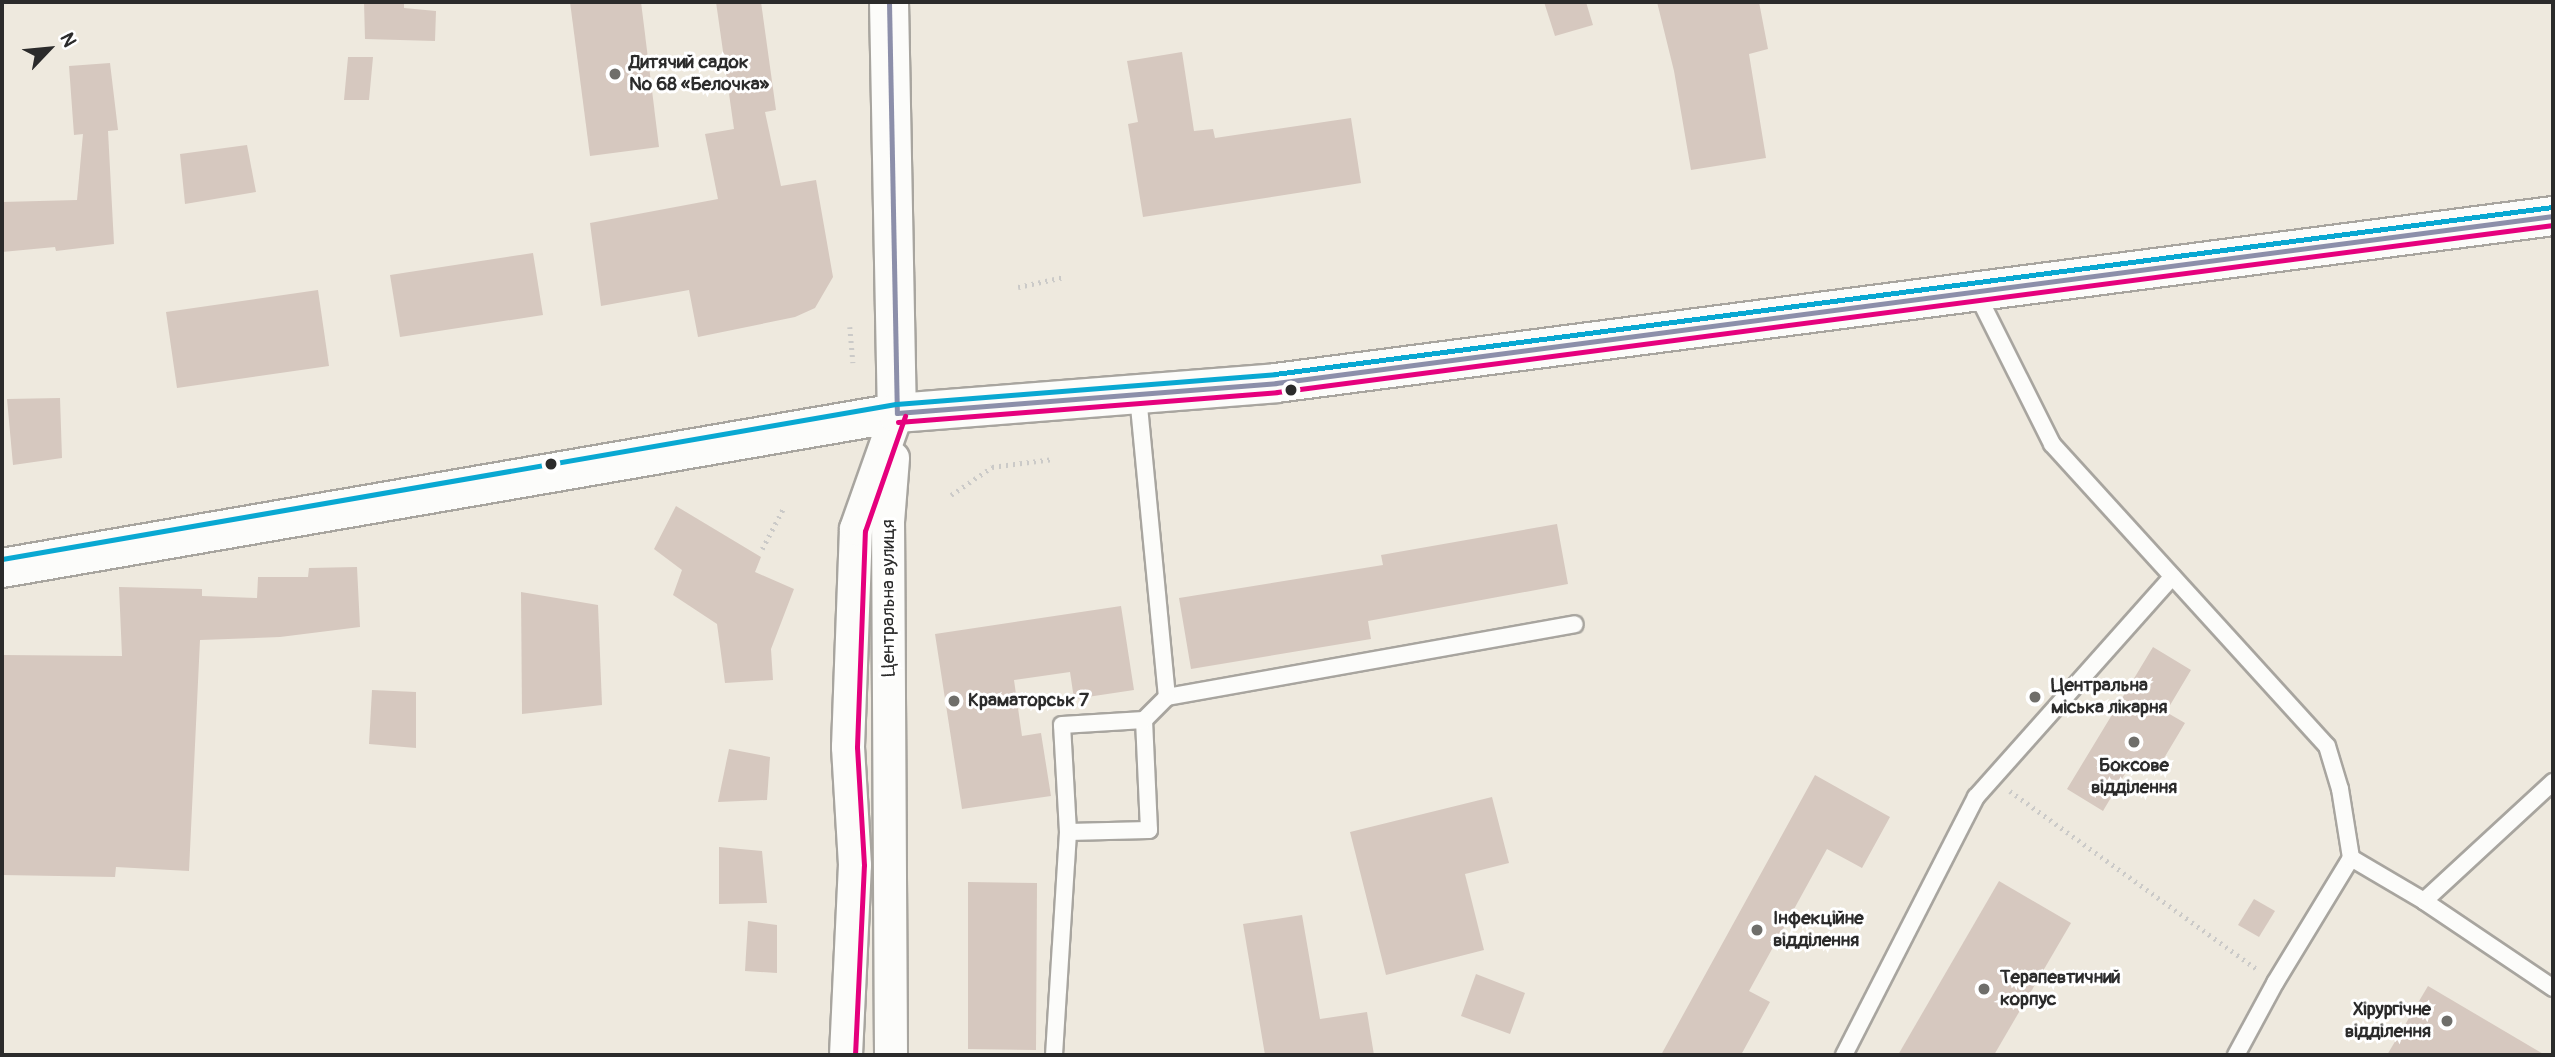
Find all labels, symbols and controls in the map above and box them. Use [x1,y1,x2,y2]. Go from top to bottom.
north arrow [14,14,84,84]
text: N [54,29,81,51]
place label: Дитячий садок № 68 «Белочка» [629,52,769,96]
marker: Дитячий садок № 68 «Белочка» [607,66,623,82]
unlabelled marker [1284,383,1298,397]
unlabelled marker [544,457,558,471]
street label: Центральна вулиця [878,519,900,677]
place label: Центральна міська лікарня [2051,675,2167,719]
marker: Центральна міська лікарня [2025,687,2045,707]
place label: Краматорськ 7 [968,690,1089,712]
marker: Краматорськ 7 [946,693,962,709]
marker: Боксове відділення [2124,732,2144,752]
place label: Боксове відділення [2091,755,2177,799]
place label: Інфекційне відділення [1773,908,1864,952]
marker: Інфекційне відділення [1747,920,1767,940]
place label: Терапевтичний корпус [2000,967,2121,1011]
marker: Терапевтичний корпус [1974,979,1994,999]
place label: Хірургічне відділення [2345,999,2431,1043]
marker: Хірургічне відділення [2437,1011,2457,1031]

